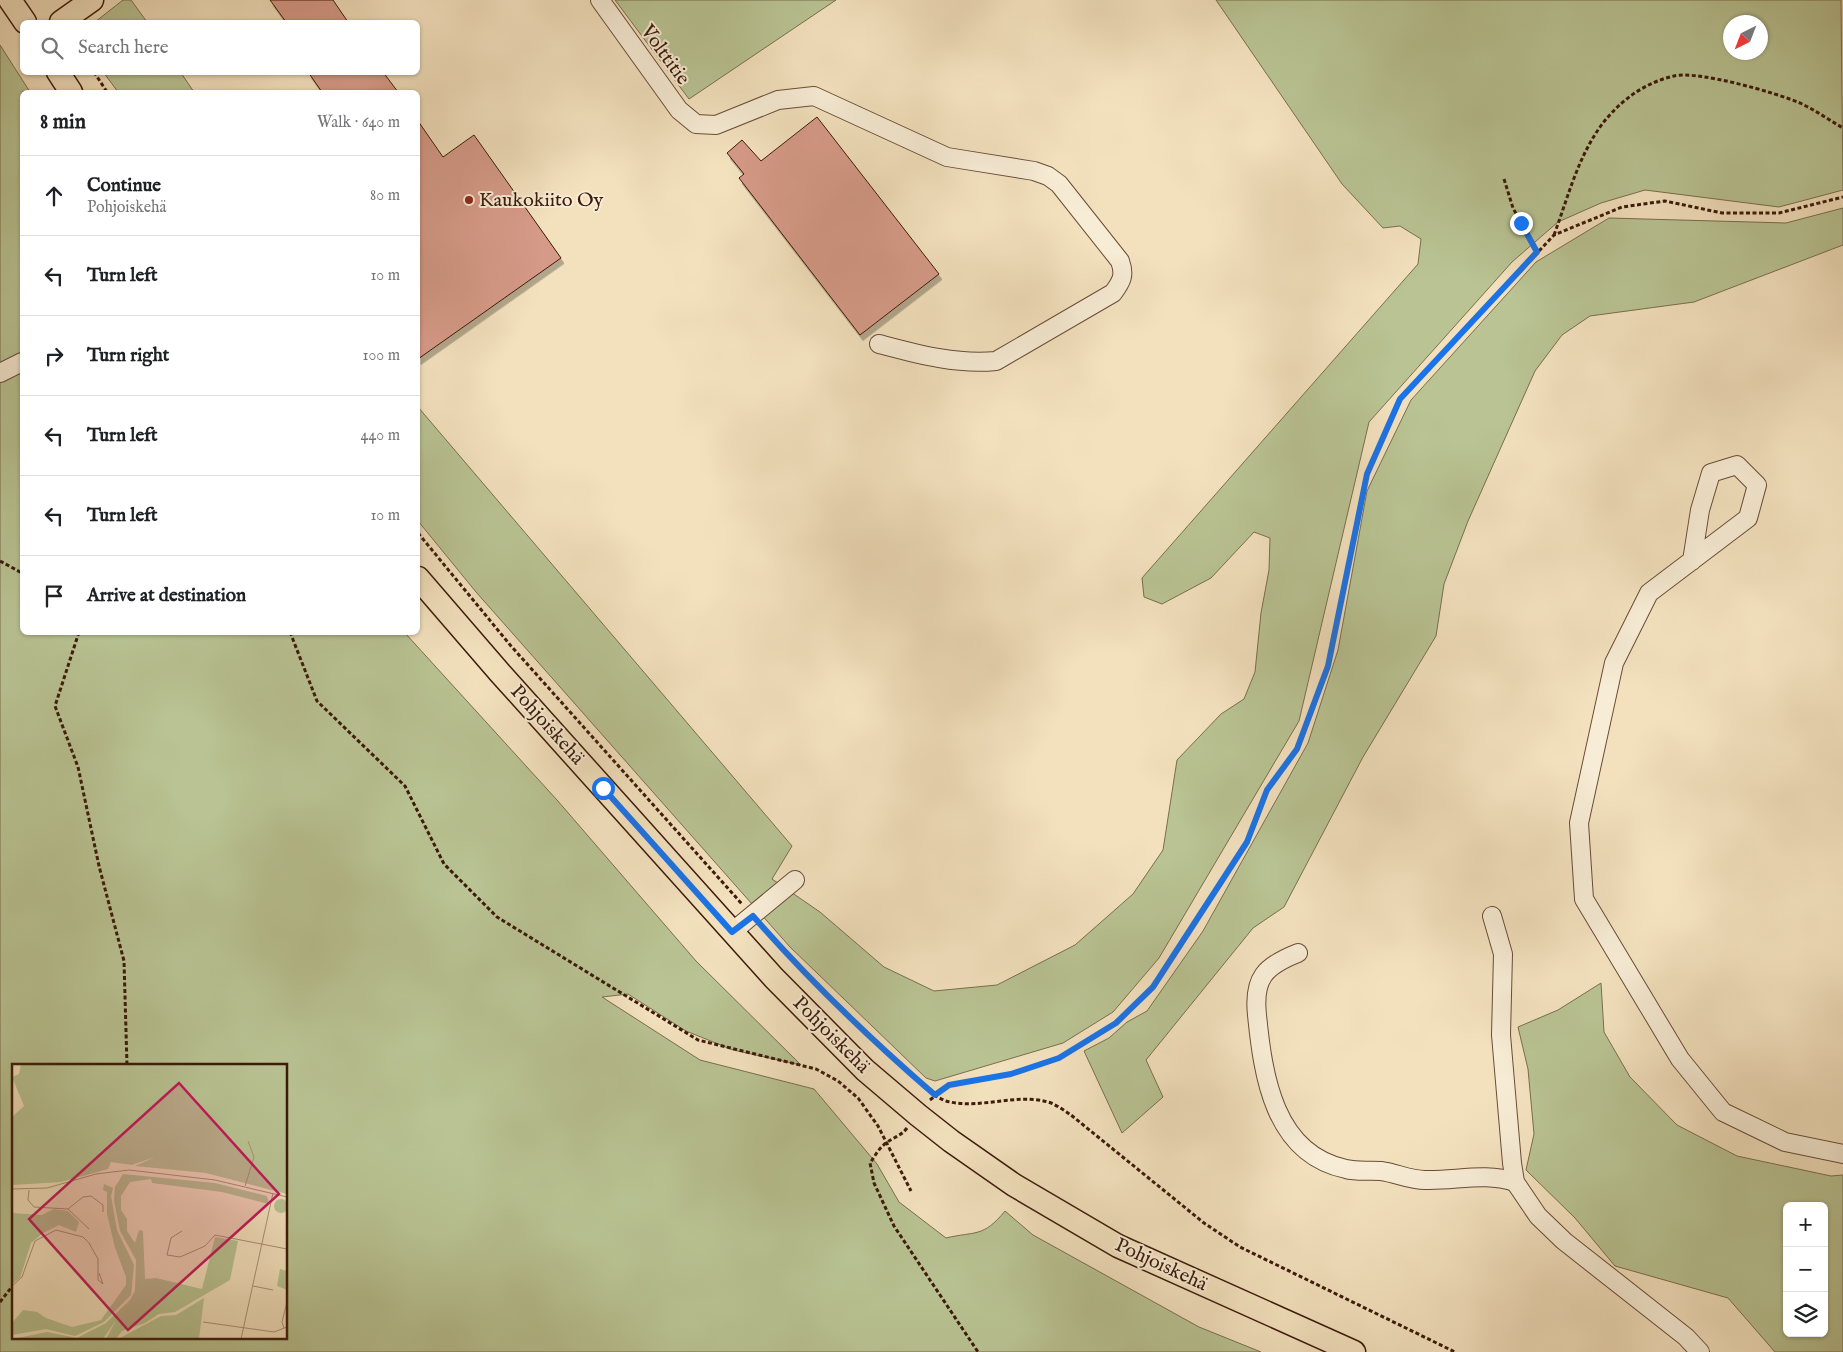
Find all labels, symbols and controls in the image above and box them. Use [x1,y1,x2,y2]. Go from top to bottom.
north arrow [1723,15,1768,60]
street label: Volttitie [634,19,695,90]
search box [20,20,420,75]
icon: search [38,34,66,62]
text: Search here [78,36,169,60]
text: 8 min [40,109,86,136]
text: Walk · 640 m [317,113,400,133]
text: Continue [87,174,161,198]
icon: ahead [40,182,68,210]
text: 80 m [370,186,400,206]
place label: Kaukokiito Oy [479,188,604,213]
marker: Kaukokiito Oy [463,194,475,206]
text: Pohjoiskehä [87,198,166,218]
route end [1510,212,1533,235]
icon: left [40,262,68,290]
text: Turn left [87,264,158,288]
text: 10 m [370,266,400,286]
icon: right [40,342,68,370]
text: Turn right [87,344,169,368]
text: 100 m [363,346,400,366]
icon: left [40,422,68,450]
text: Turn left [87,424,158,448]
text: 440 m [361,426,400,446]
icon: left [40,502,68,530]
text: Turn left [87,504,158,528]
text: 10 m [370,506,400,526]
icon: arrive [40,582,68,610]
text: Arrive at destination [87,584,246,608]
street label: Pohjoiskehä [504,680,590,771]
route start [592,777,615,800]
street label: Pohjoiskehä [787,991,875,1079]
inset map [12,1064,288,1340]
map controls [1783,1202,1828,1337]
button: + [1783,1202,1828,1247]
street label: Pohjoiskehä [1111,1233,1212,1297]
button: − [1783,1247,1828,1292]
button: layers [1783,1292,1828,1337]

